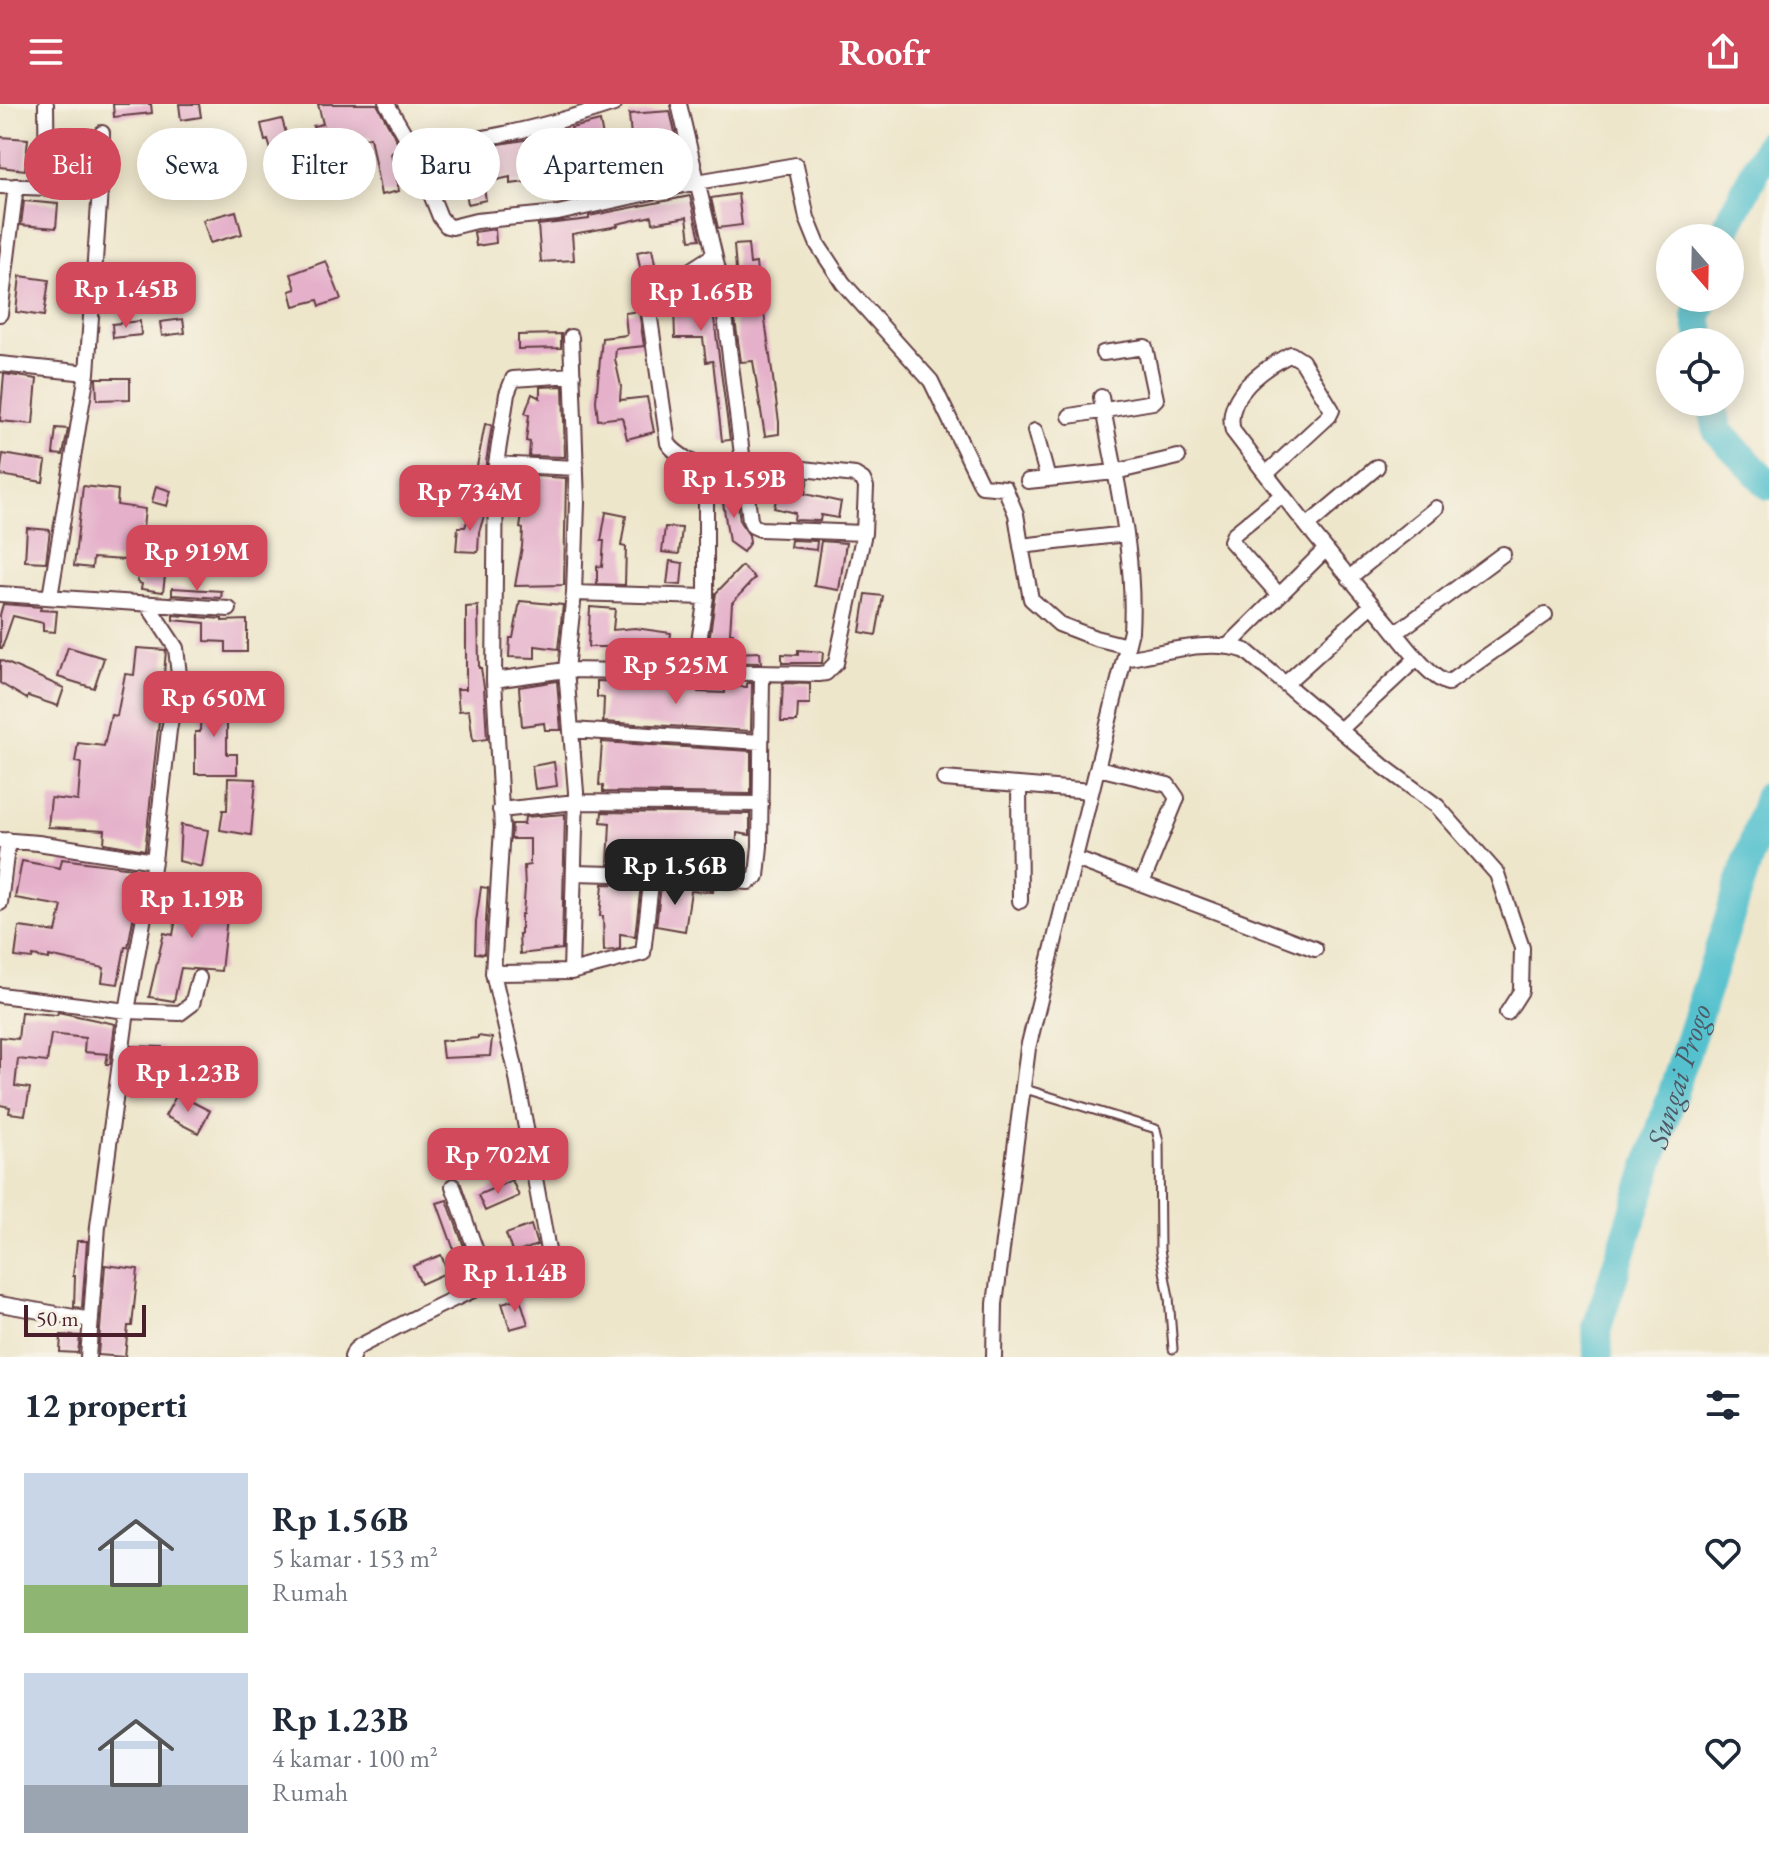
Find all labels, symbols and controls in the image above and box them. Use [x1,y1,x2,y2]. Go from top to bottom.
text: Roofr [839,29,930,76]
icon: menu [24,30,68,74]
icon: share [1701,30,1745,74]
chip: Beli [24,128,121,200]
chip: Sewa [137,128,247,200]
chip: Filter [263,128,376,200]
chip: Baru [392,128,500,200]
chip: Apartemen [516,128,693,200]
north arrow [1656,224,1744,312]
map controls [1656,224,1744,416]
pin: Rp 1.45B [43,262,209,330]
pin: Rp 1.65B [618,265,784,333]
text: Rp 1.45B [74,271,178,305]
text: Rp 1.65B [649,274,753,308]
button: locate [1656,328,1744,416]
pin: Rp 1.59B [651,452,817,520]
text: Rp 1.59B [682,461,786,495]
pin: Rp 734M [396,465,544,533]
text: Rp 734M [417,474,523,508]
pin: Rp 919M [123,525,271,593]
text: Rp 919M [144,534,250,568]
pin: Rp 525M [602,638,750,706]
text: Rp 525M [623,647,729,681]
pin: Rp 650M [140,671,288,739]
text: Rp 650M [161,680,267,714]
pin: Rp 1.56B [592,839,758,907]
text: Rp 1.56B [623,848,727,882]
pin: Rp 1.19B [109,872,275,940]
text: Rp 1.19B [140,881,244,915]
water label: Sungai Progo [1636,999,1720,1154]
pin: Rp 1.23B [105,1046,271,1114]
text: Rp 1.23B [136,1055,240,1089]
pin: Rp 702M [424,1128,572,1196]
text: Rp 702M [445,1137,551,1171]
pin: Rp 1.14B [432,1246,598,1314]
text: Rp 1.14B [463,1255,567,1289]
scale bar [24,1301,146,1337]
text: 50 m [36,1304,79,1333]
text: 12 properti [24,1383,187,1427]
icon: filters [1701,1383,1745,1427]
text: Rp 1.56B [272,1497,408,1541]
icon: home [88,1505,184,1601]
icon: heart [1701,1531,1745,1575]
text: 5 kamar · 153 m² [272,1541,438,1575]
text: Rumah [272,1575,348,1609]
text: Rp 1.23B [272,1697,408,1741]
icon: home [88,1705,184,1801]
icon: heart [1701,1731,1745,1775]
text: 4 kamar · 100 m² [272,1741,438,1775]
text: Rumah [272,1775,348,1809]

